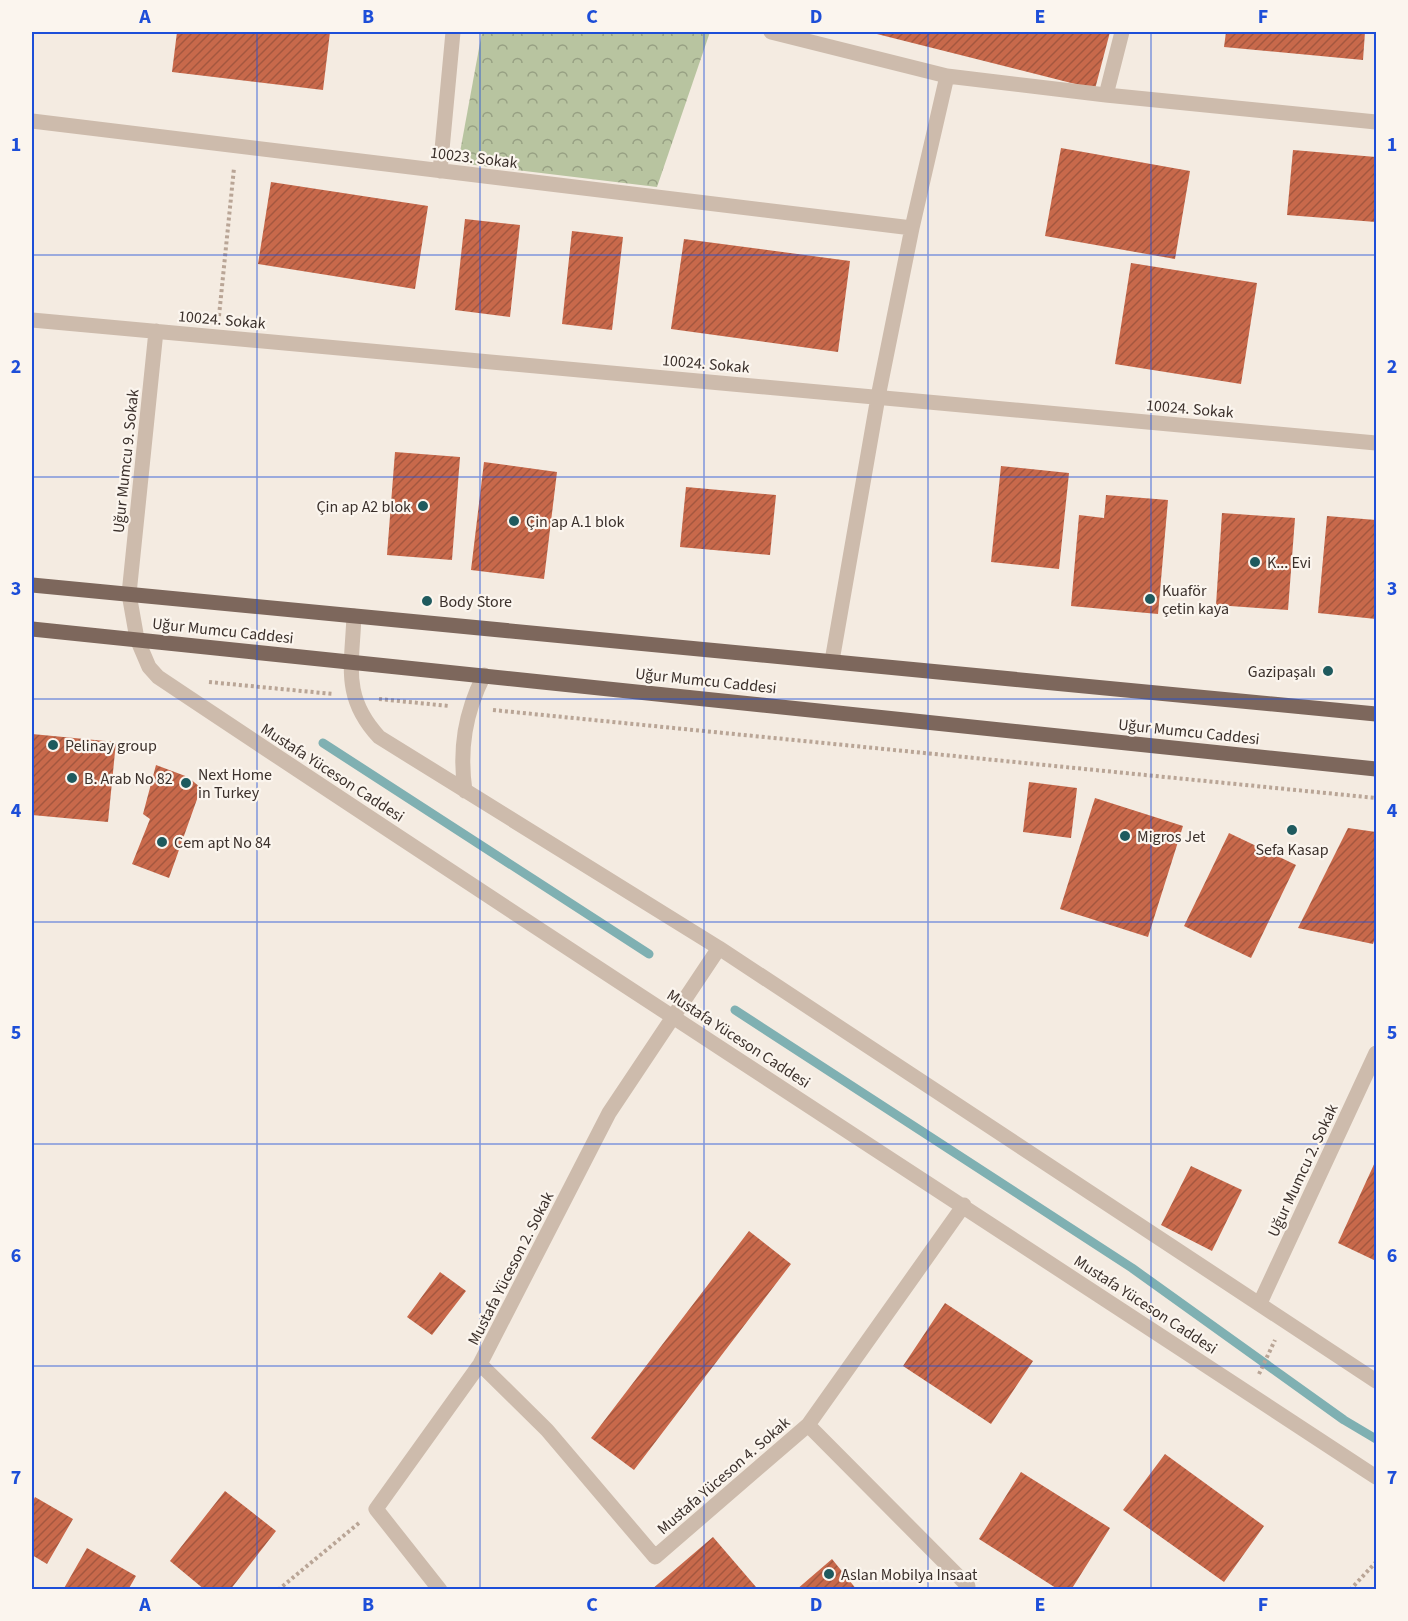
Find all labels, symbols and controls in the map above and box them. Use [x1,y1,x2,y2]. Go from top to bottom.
text: A [138,3,151,31]
text: B [362,3,374,31]
text: C [586,3,598,31]
text: D [810,3,822,31]
text: E [1035,3,1045,31]
text: F [1258,3,1268,31]
text: 1 [11,131,21,159]
text: 1 [1387,131,1397,159]
street label: 10023. Sokak [429,142,519,174]
street label: 10024. Sokak [177,305,267,335]
street label: 10024. Sokak [661,349,751,379]
text: 2 [11,353,21,381]
text: 2 [1387,353,1397,381]
street label: Uğur Mumcu 9. Sokak [107,388,144,534]
street label: 10024. Sokak [1145,394,1235,424]
place label: Çin ap A2 blok [316,496,411,518]
marker: Çin ap A2 blok [416,499,430,513]
place label: Çin ap A.1 blok [526,511,625,533]
marker: Çin ap A.1 blok [507,514,521,528]
place label: K... Evi [1267,552,1311,574]
marker: K... Evi [1248,555,1262,569]
text: 3 [11,575,21,603]
text: 3 [1387,575,1397,603]
place label: Kuaför çetin kaya [1162,580,1229,620]
place label: Body Store [439,591,512,613]
marker: Kuaför çetin kaya [1143,592,1157,606]
marker: Body Store [420,594,434,608]
street label: Uğur Mumcu Caddesi [151,613,295,649]
place label: Gazipaşalı [1248,661,1316,683]
street label: Uğur Mumcu Caddesi [634,663,778,699]
marker: Gazipaşalı [1321,664,1335,678]
street label: Uğur Mumcu Caddesi [1117,714,1261,750]
street label: Mustafa Yüceson Caddesi [256,718,408,828]
place label: Pelinay group [65,735,157,757]
marker: Pelinay group [46,738,60,752]
place label: Next Home in Turkey [198,764,272,804]
place label: B. Arab No 82 [84,768,173,790]
marker: B. Arab No 82 [65,771,79,785]
marker: Next Home in Turkey [179,776,193,790]
text: 4 [11,797,22,825]
text: 4 [1387,797,1398,825]
marker: Sefa Kasap [1285,823,1299,837]
place label: Migros Jet [1137,826,1206,848]
marker: Migros Jet [1118,829,1132,843]
place label: Cem apt No 84 [174,832,271,854]
marker: Cem apt No 84 [155,835,169,849]
place label: Sefa Kasap [1255,839,1329,861]
street label: Mustafa Yüceson Caddesi [662,984,814,1094]
text: 5 [11,1019,21,1047]
text: 5 [1387,1019,1397,1047]
street label: Uğur Mumcu 2. Sokak [1262,1100,1343,1241]
street label: Mustafa Yüceson 2. Sokak [463,1188,559,1349]
text: 6 [11,1242,21,1270]
text: 6 [1387,1242,1397,1270]
street label: Mustafa Yüceson Caddesi [1069,1250,1221,1360]
street label: Mustafa Yüceson 4. Sokak [652,1412,795,1540]
text: 7 [11,1464,21,1492]
text: 7 [1387,1464,1397,1492]
place label: Aslan Mobilya Insaat [841,1564,978,1586]
marker: Aslan Mobilya Insaat [822,1567,836,1581]
text: A [138,1591,151,1619]
text: B [362,1591,374,1619]
text: C [586,1591,598,1619]
text: D [810,1591,822,1619]
text: E [1035,1591,1045,1619]
text: F [1258,1591,1268,1619]

